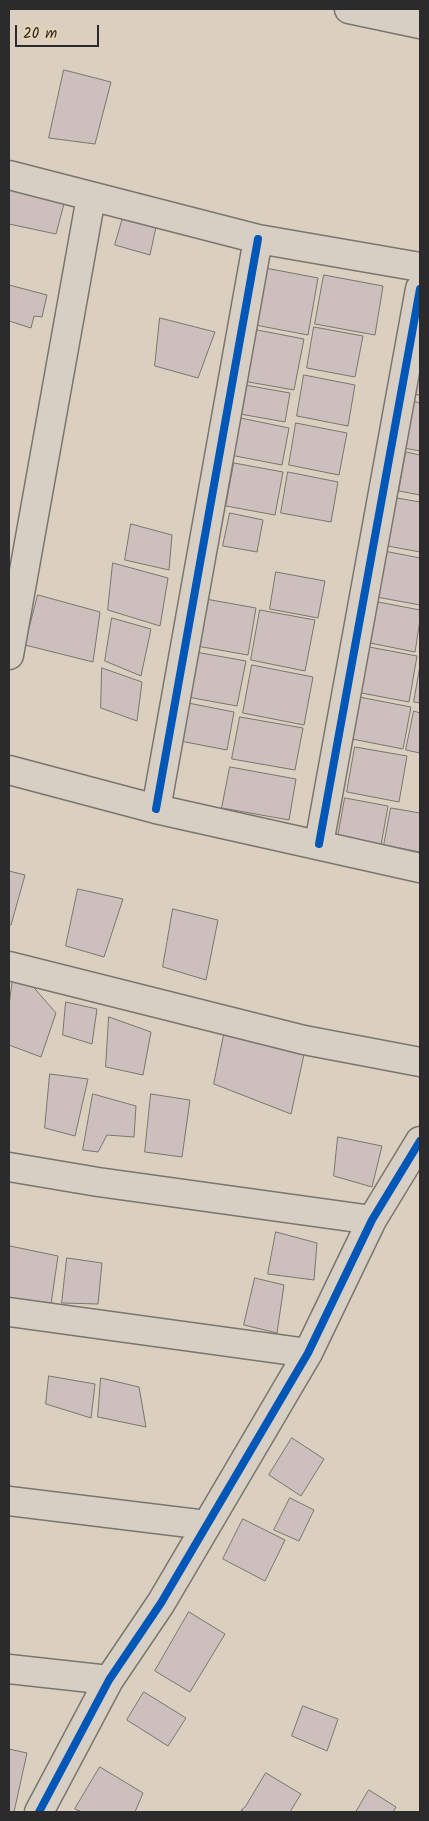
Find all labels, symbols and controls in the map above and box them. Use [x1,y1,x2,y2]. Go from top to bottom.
scale bar [18,15,101,47]
text: 20 m [23,22,57,46]

